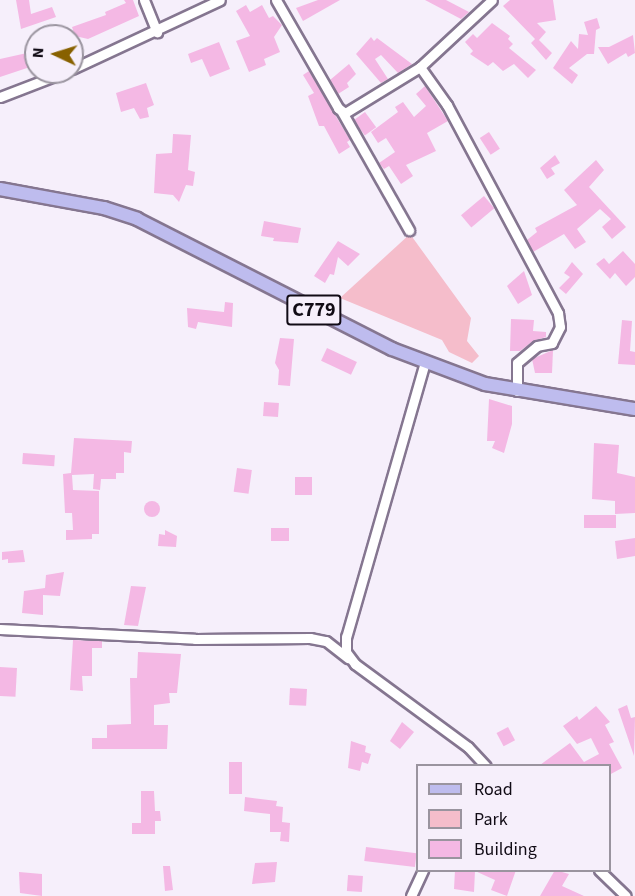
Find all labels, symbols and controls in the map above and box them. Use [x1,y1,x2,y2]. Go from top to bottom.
north arrow [24,24,84,84]
text: N [27,47,49,59]
road number: C779 [286,293,342,327]
legend [416,764,611,872]
text: Road [474,777,513,802]
text: Park [474,807,508,832]
text: Building [474,837,537,862]

